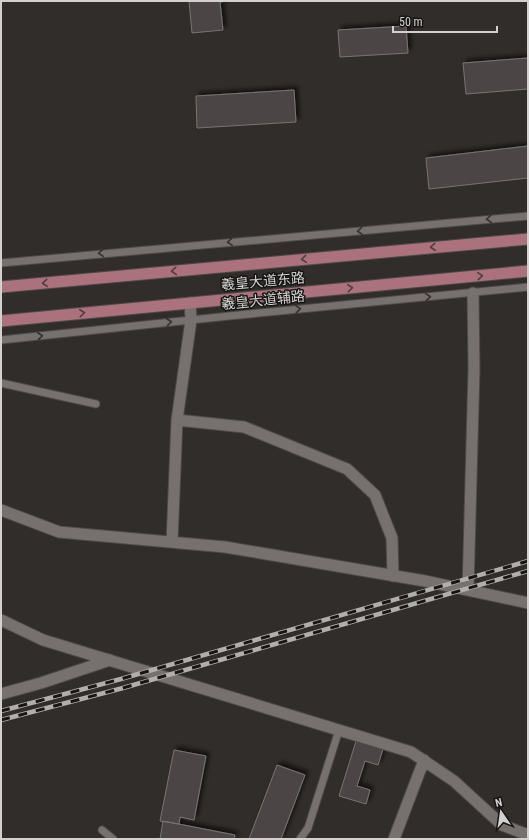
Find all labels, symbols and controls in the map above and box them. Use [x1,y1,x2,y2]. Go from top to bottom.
scale bar [393,8,497,34]
text: 50 m [399,15,423,29]
one-way arrow [486,215,492,224]
one-way arrow [357,226,363,235]
one-way arrow [227,237,233,246]
one-way arrow [430,243,436,252]
one-way arrow [98,249,104,258]
one-way arrow [301,255,307,264]
one-way arrow [171,266,177,275]
street label: 羲皇大道东路 [220,269,306,293]
one-way arrow [477,272,483,281]
one-way arrow [42,278,48,287]
one-way arrow [347,284,353,293]
street label: 羲皇大道辅路 [220,288,306,312]
one-way arrow [425,293,431,302]
one-way arrow [295,305,301,314]
one-way arrow [79,309,85,318]
one-way arrow [166,318,172,327]
one-way arrow [37,332,43,341]
north arrow [481,792,521,832]
text: N [494,796,504,810]

